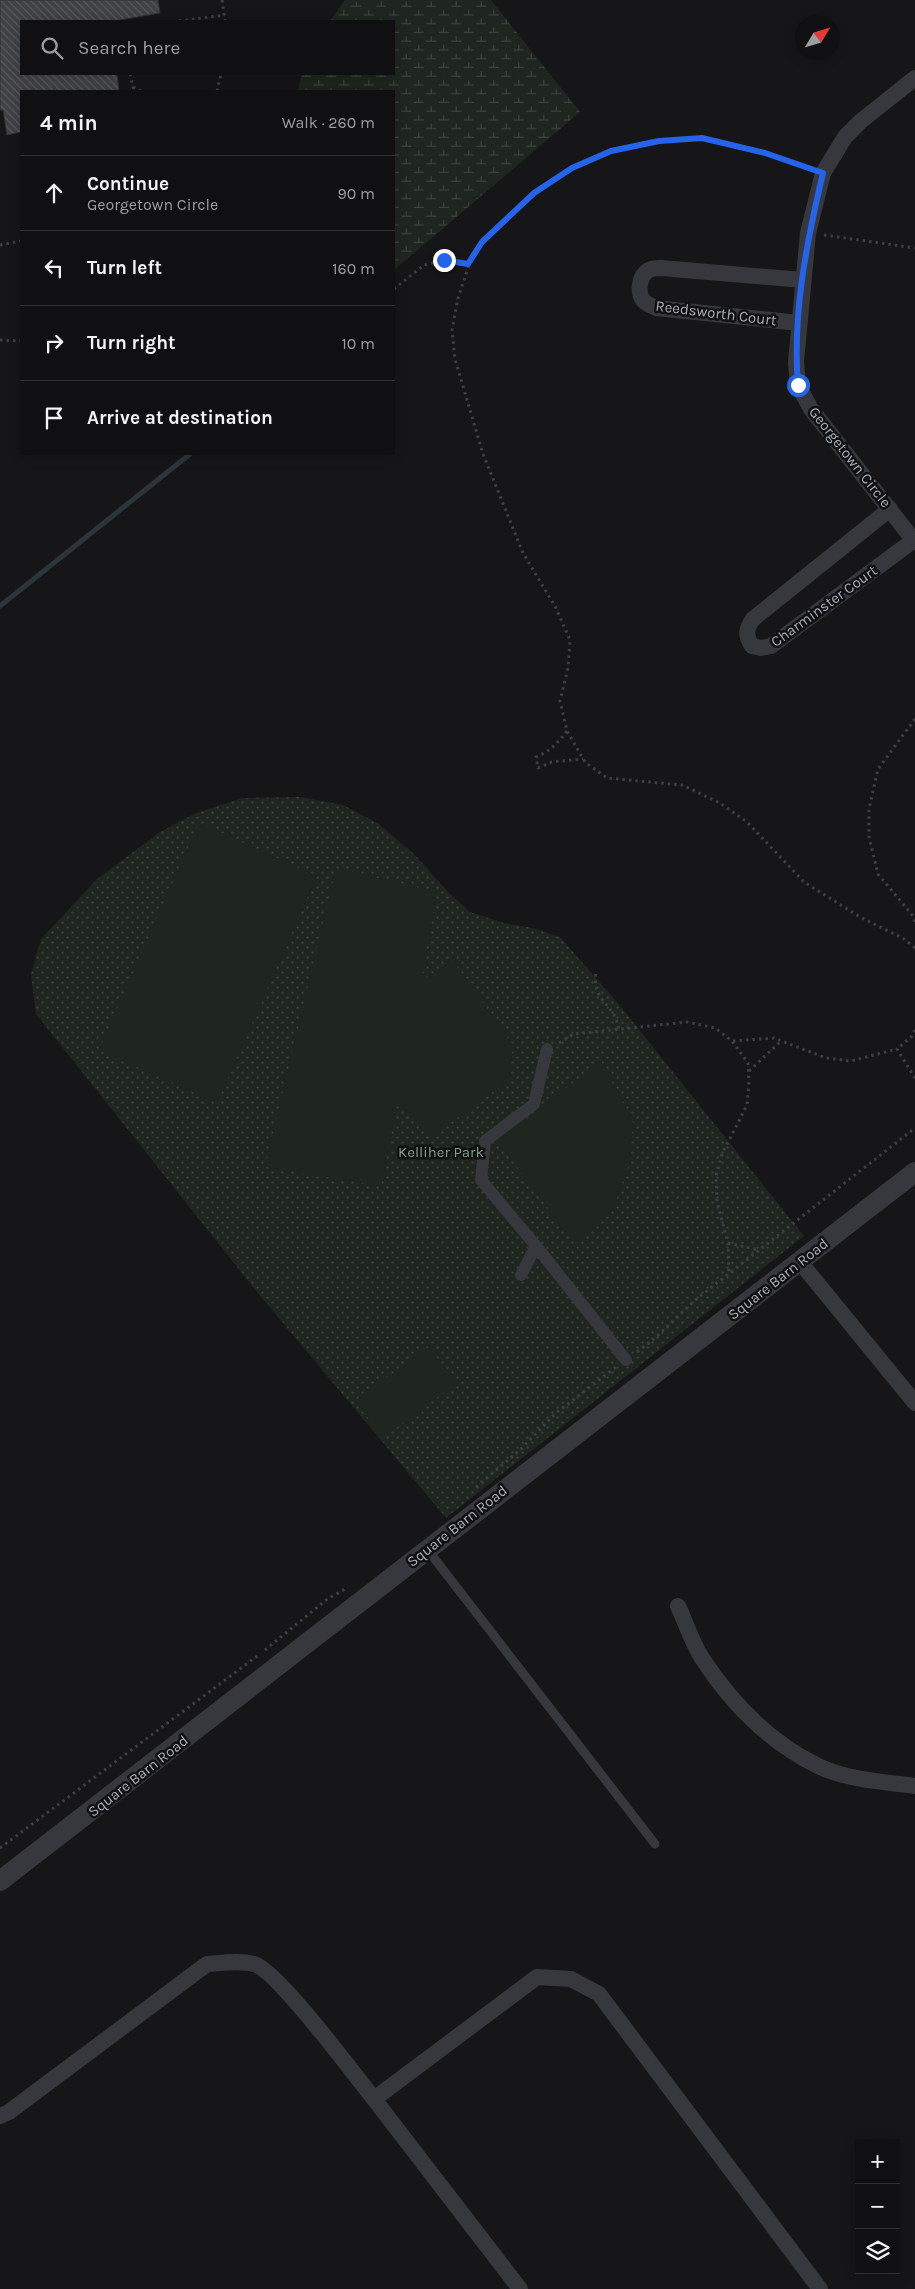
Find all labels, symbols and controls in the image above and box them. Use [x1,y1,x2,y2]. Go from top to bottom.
north arrow [795,15,840,60]
search box [20,20,395,75]
icon: search [38,34,66,62]
text: Search here [78,37,180,59]
text: 4 min [40,111,98,135]
text: Walk · 260 m [282,113,375,132]
text: Continue [87,173,169,195]
icon: ahead [40,179,68,207]
text: 90 m [337,184,375,203]
text: Georgetown Circle [87,195,218,214]
route end [433,249,456,272]
icon: left [40,254,68,282]
text: Turn left [87,257,162,279]
text: 160 m [332,259,375,278]
street label: Reedsworth Court [655,297,778,329]
icon: right [40,329,68,357]
text: Turn right [87,332,176,354]
text: 10 m [341,334,375,353]
route start [787,374,810,397]
street label: Georgetown Circle [805,403,895,511]
icon: arrive [40,404,68,432]
text: Arrive at destination [87,407,273,429]
street label: Charminster Court [767,561,881,651]
park label: Kelliher Park [398,1143,484,1161]
street label: Square Barn Road [724,1234,832,1324]
street label: Square Barn Road [403,1481,511,1571]
street label: Square Barn Road [84,1731,192,1821]
map controls [855,2139,900,2274]
button: + [855,2139,900,2184]
button: − [855,2184,900,2229]
button: layers [855,2229,900,2274]

